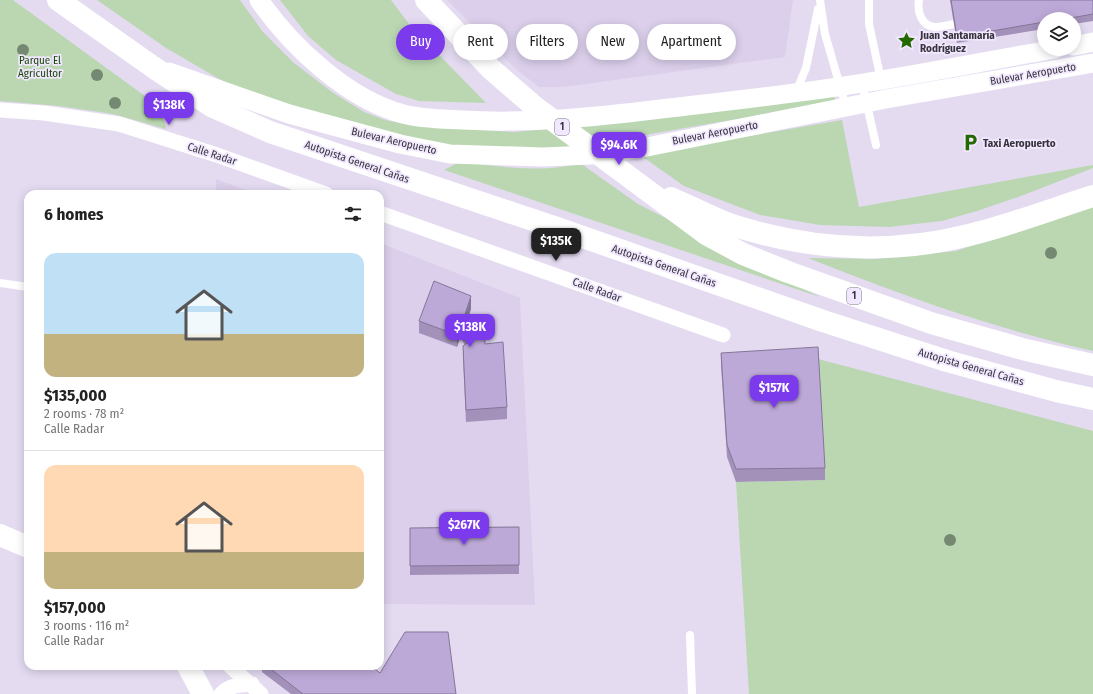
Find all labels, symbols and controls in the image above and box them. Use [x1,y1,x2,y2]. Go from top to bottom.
map controls [1037,12,1081,56]
button: layers [1037,12,1081,56]
chip: Buy [396,24,445,60]
chip: Rent [453,24,508,60]
chip: Filters [516,24,578,60]
chip: New [586,24,639,60]
chip: Apartment [647,24,736,60]
place label: Juan Santamaría Rodríguez [919,29,995,55]
place icon: Juan Santamaría Rodríguez [897,31,917,51]
park label: Parque El Agricultor [18,54,62,80]
street label: Bulevar Aeropuerto [989,60,1077,88]
pin: $138K [141,92,197,126]
text: $138K [153,97,185,112]
street label: Bulevar Aeropuerto [671,118,759,148]
road number: 1 [555,119,569,135]
street label: Bulevar Aeropuerto [350,125,438,157]
pin: $94.6K [586,132,652,166]
parking icon: Taxi Aeropuerto [960,133,980,153]
text: $94.6K [601,137,637,152]
place label: Taxi Aeropuerto [983,137,1056,150]
street label: Autopista General Cañas [303,138,411,186]
street label: Calle Radar [186,140,238,168]
icon: filters [342,203,364,225]
text: 6 homes [44,204,103,225]
pin: $135K [528,228,584,262]
text: $135K [540,233,572,248]
street label: Autopista General Cañas [610,242,718,290]
street label: Calle Radar [571,275,623,305]
icon: home [168,279,240,351]
road number: 1 [847,288,861,304]
pin: $138K [442,314,498,348]
text: $138K [454,319,486,334]
street label: Autopista General Cañas [917,346,1026,388]
pin: $157K [746,375,802,409]
text: $157K [759,380,789,395]
text: $135,000 [44,385,107,406]
text: 2 rooms · 78 m² [44,406,124,421]
text: Calle Radar [44,421,104,436]
icon: home [168,491,240,563]
pin: $267K [436,512,492,546]
text: $267K [448,517,480,532]
text: $157,000 [44,597,106,618]
text: 3 rooms · 116 m² [44,618,129,633]
text: Calle Radar [44,633,104,648]

